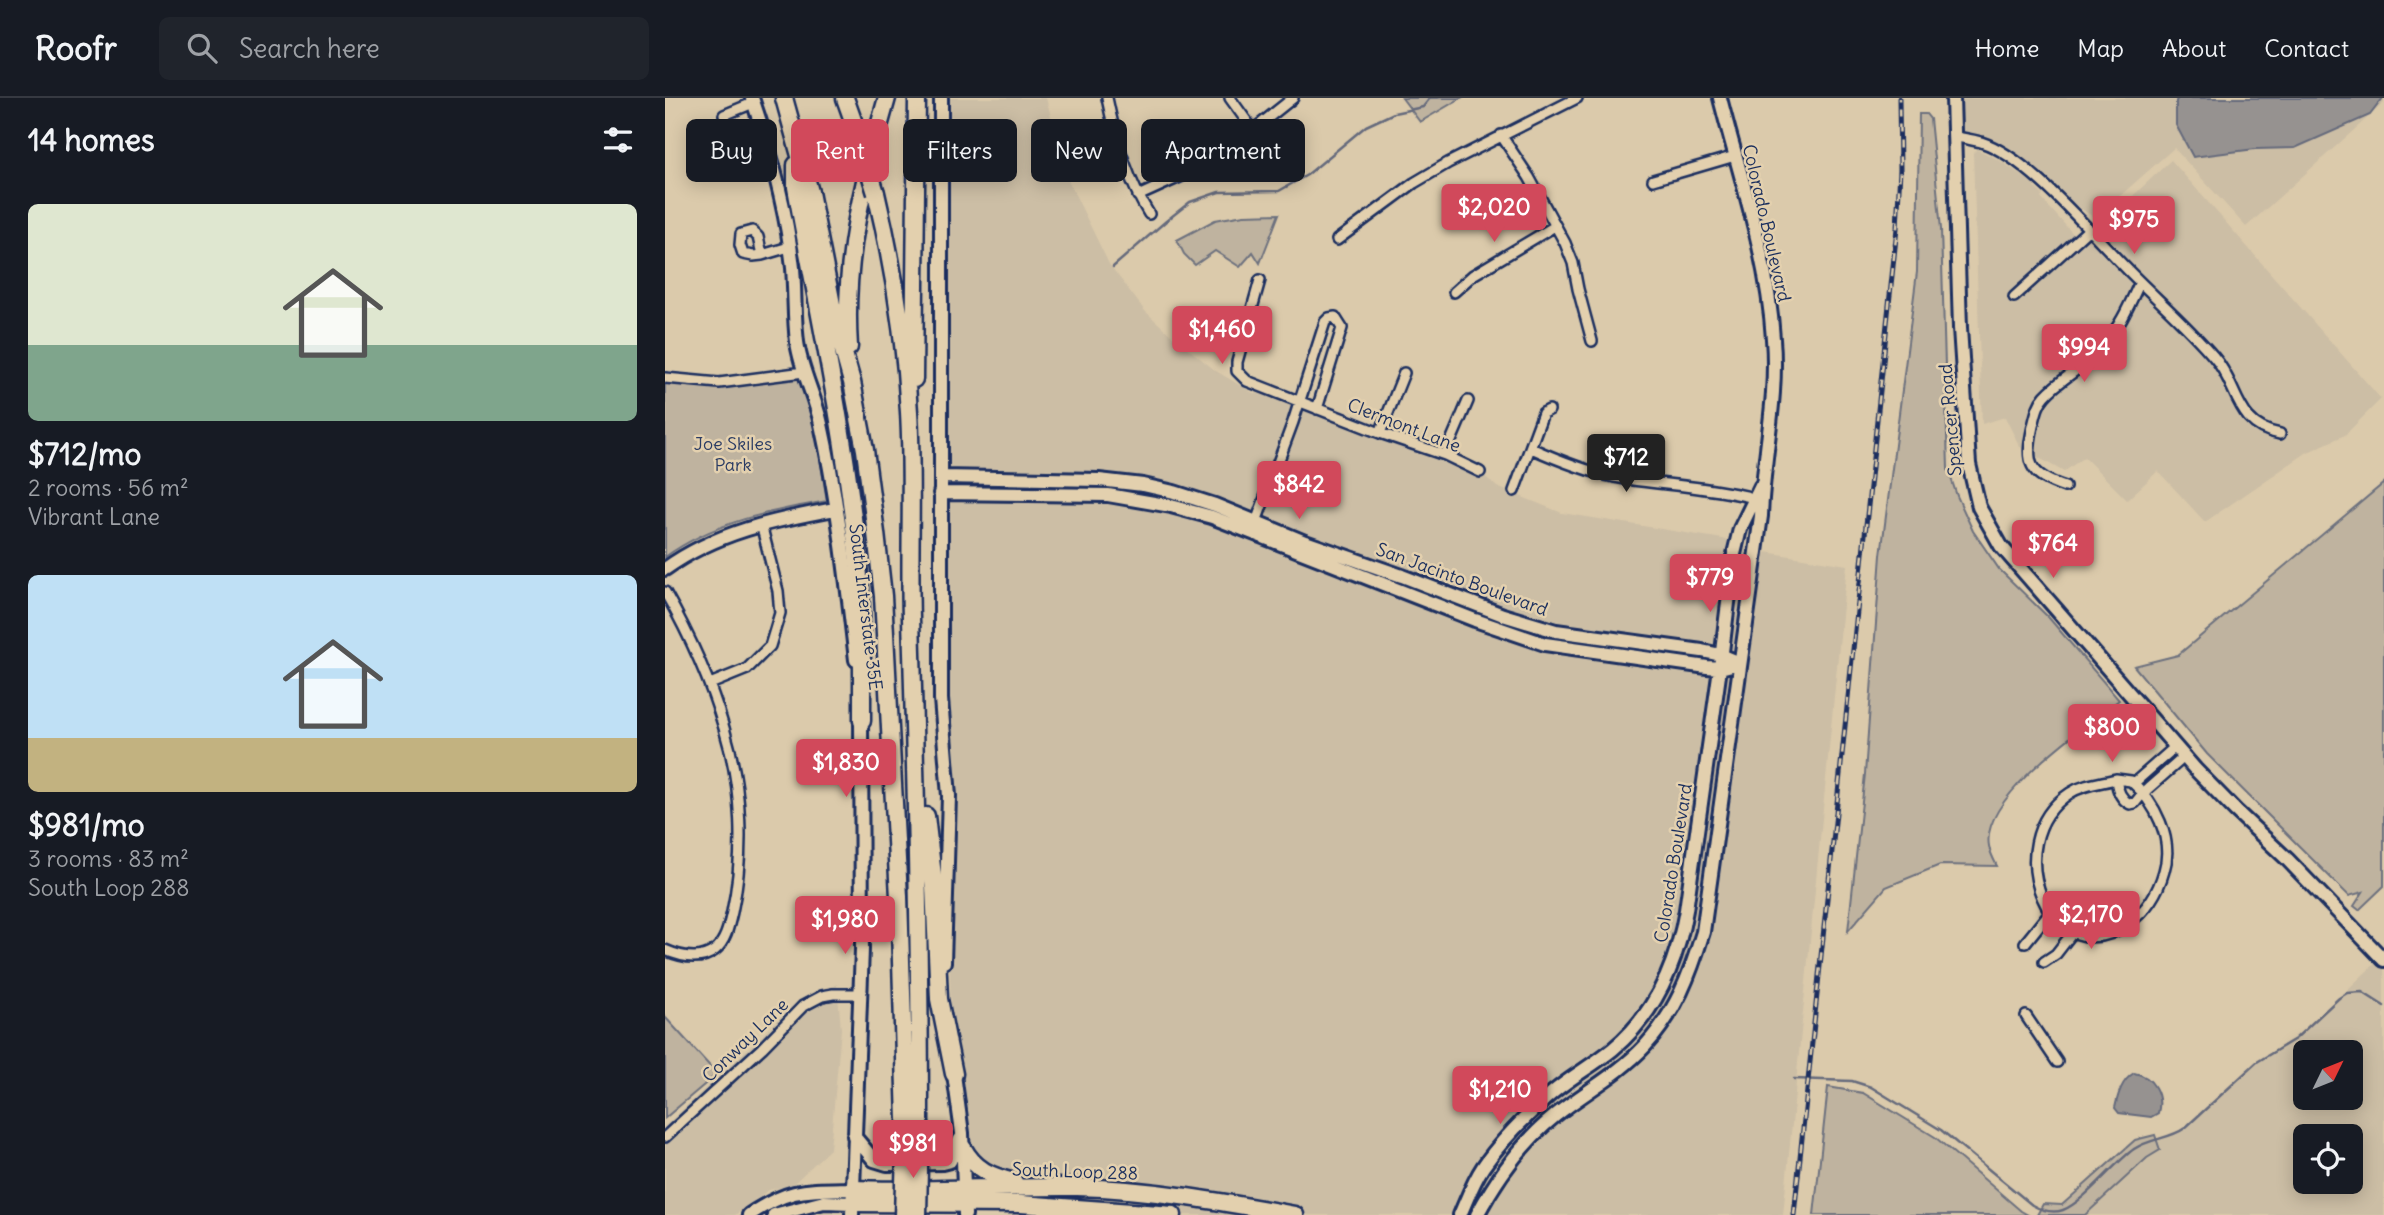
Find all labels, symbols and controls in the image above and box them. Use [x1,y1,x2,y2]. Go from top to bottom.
search box [159,17,649,80]
text: Roofr [35,27,117,69]
icon: search [183,29,221,67]
text: Search here [239,32,380,65]
text: Home [1975,33,2039,63]
text: Map [2077,33,2124,63]
text: About [2162,33,2226,63]
text: Contact [2264,33,2349,63]
chip: Buy [686,119,777,182]
chip: Rent [791,119,889,182]
chip: Filters [903,119,1017,182]
chip: New [1031,119,1127,182]
chip: Apartment [1141,119,1305,182]
text: 14 homes [28,121,155,159]
icon: filters [599,121,637,159]
street label: Colorado Boulevard [1738,142,1796,304]
pin: $2,020 [1437,184,1551,244]
text: $2,020 [1457,192,1531,221]
pin: $975 [2093,197,2175,256]
text: $975 [2109,204,2159,233]
icon: home [270,250,396,376]
pin: $1,460 [1165,306,1279,366]
text: $1,460 [1188,314,1256,343]
pin: $994 [2043,324,2125,384]
text: $994 [2058,332,2110,361]
street label: Spencer Road [1934,362,1966,477]
street label: Clermont Lane [1344,393,1464,457]
park label: Joe Skiles Park [694,432,772,476]
pin: $712 [1585,434,1667,494]
text: $712/mo [28,435,141,473]
text: $712 [1603,442,1649,471]
pin: $842 [1258,462,1340,521]
text: $842 [1273,469,1325,498]
text: 2 rooms · 56 m² [28,473,189,502]
text: Vibrant Lane [28,502,160,531]
pin: $764 [2012,520,2094,580]
street label: South Interstate 35E [844,522,888,692]
text: $764 [2028,528,2078,557]
street label: San Jacinto Boulevard [1373,537,1551,621]
pin: $779 [1669,554,1751,614]
text: $779 [1686,562,1734,591]
icon: home [270,621,396,747]
pin: $800 [2071,704,2153,764]
text: $800 [2084,712,2140,741]
pin: $1,830 [789,740,903,799]
text: $1,830 [812,747,880,776]
street label: Colorado Boulevard [1649,781,1697,944]
text: $981/mo [28,806,145,844]
text: 3 rooms · 83 m² [28,844,189,873]
text: South Loop 288 [28,873,189,902]
pin: $2,170 [2034,892,2148,951]
pin: $1,980 [788,896,902,956]
text: $2,170 [2059,899,2123,928]
text: $1,980 [811,904,879,933]
street label: Conway Lane [697,993,793,1087]
north arrow [2293,1040,2363,1110]
map controls [2293,1040,2363,1194]
pin: $1,210 [1443,1066,1557,1126]
text: $1,210 [1468,1074,1532,1103]
pin: $981 [872,1121,954,1180]
button: locate [2293,1124,2363,1194]
text: $981 [889,1128,937,1157]
street label: South Loop 288 [1011,1157,1139,1185]

